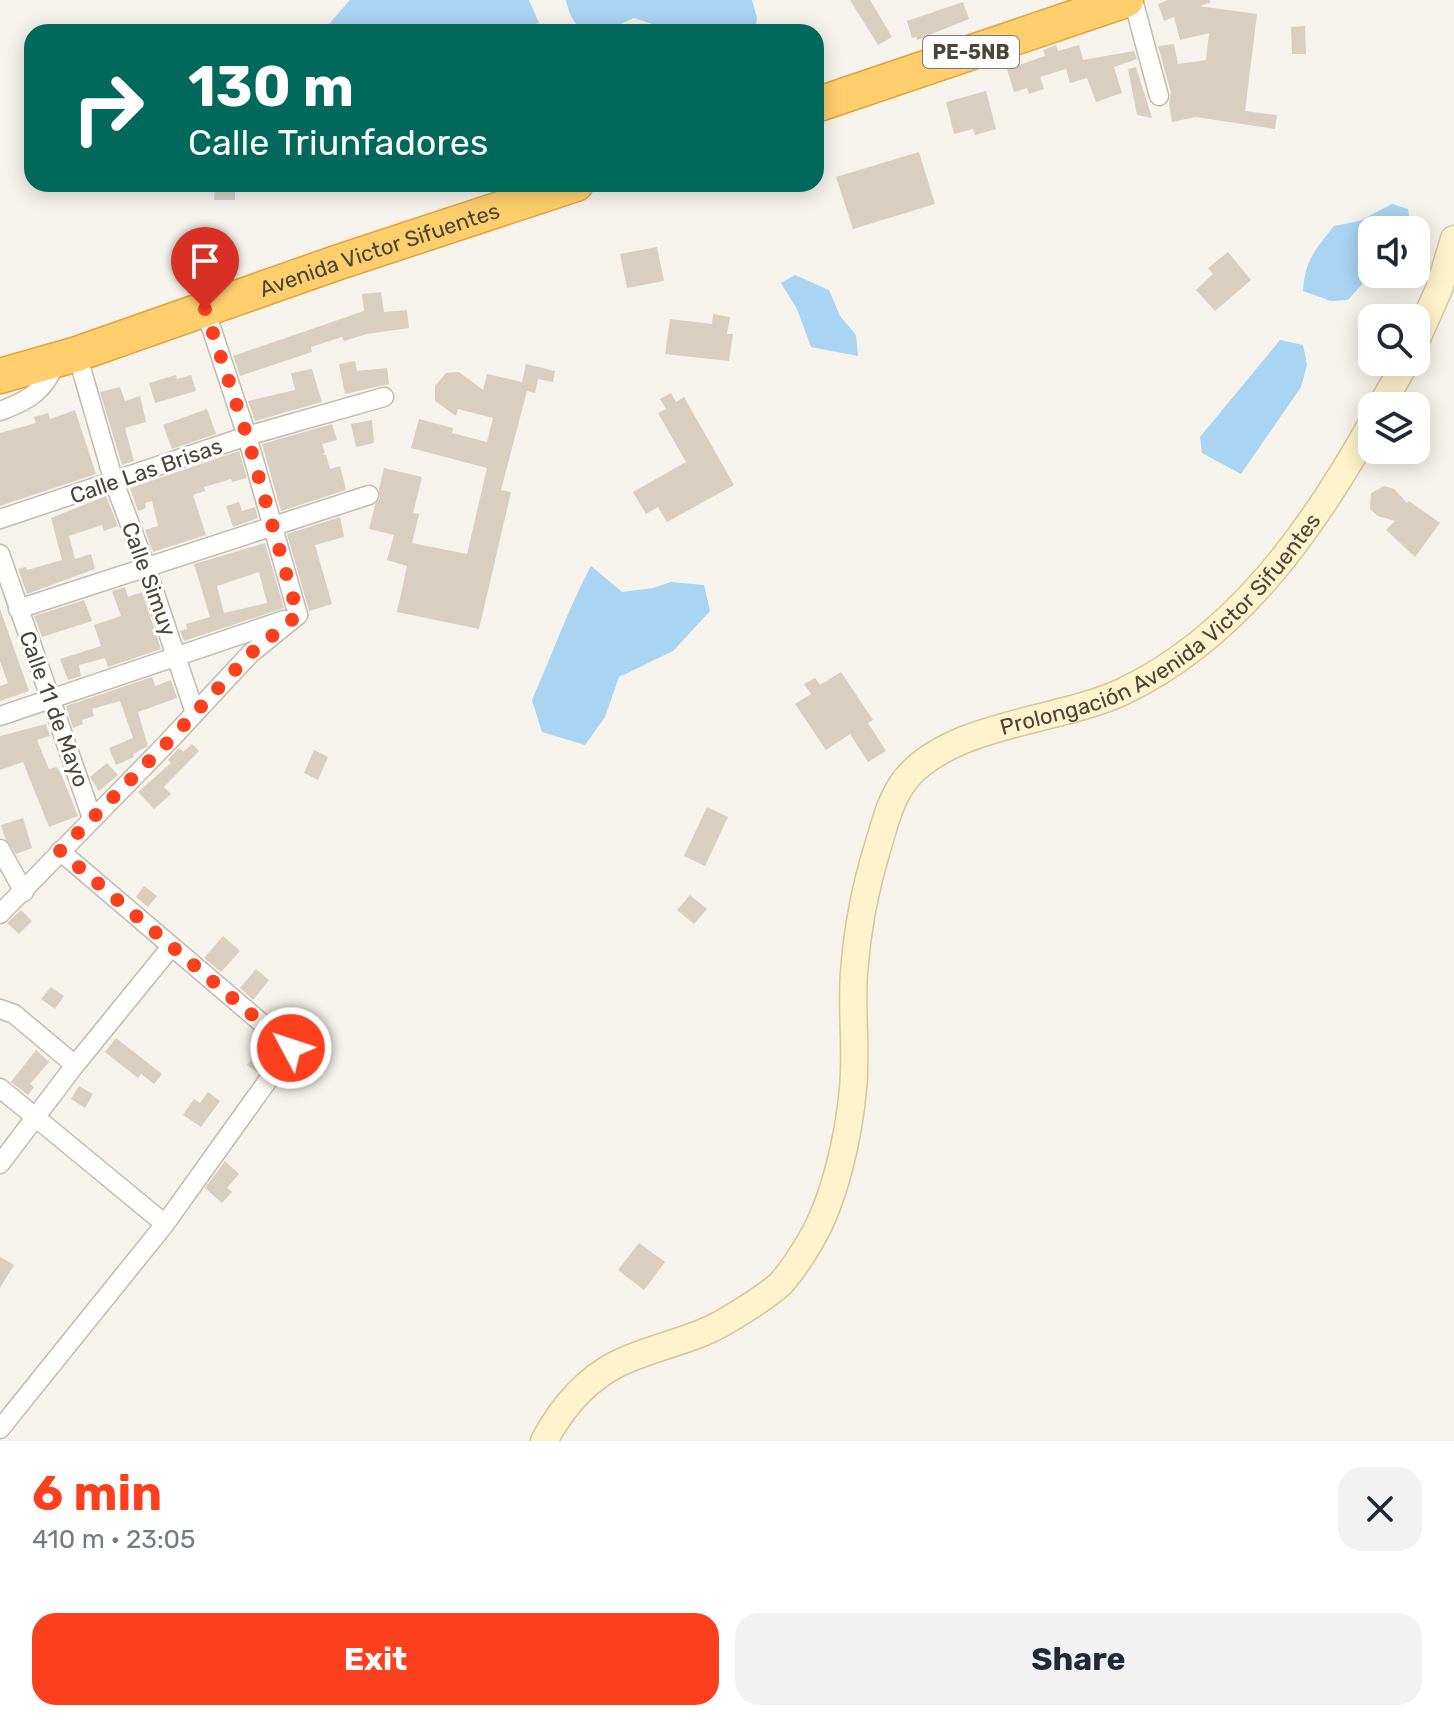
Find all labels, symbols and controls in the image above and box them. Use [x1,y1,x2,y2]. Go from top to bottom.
road number: PE-5NB [923,36,1019,68]
text: 130 m [188,54,354,120]
icon: right [56,56,160,160]
text: Calle Triunfadores [188,121,488,164]
street label: Avenida Victor Sifuentes [256,197,503,302]
map controls [1358,216,1430,464]
button: sound [1358,216,1430,288]
pin [171,227,239,309]
icon: arrive [183,239,227,283]
button: search [1358,304,1430,376]
button: layers [1358,392,1430,464]
street label: Calle Las Brisas [66,432,226,510]
street label: Prolongación Avenida Victor Sifuentes [997,508,1326,741]
street label: Calle Simuy [116,518,182,640]
street label: Calle 11 de Mayo [13,627,95,791]
position arrow [249,1006,333,1090]
text: 6 min [32,1465,162,1522]
button: close [1338,1467,1422,1551]
text: 410 m · 23:05 [32,1524,196,1555]
button: Exit [32,1613,719,1705]
button: Share [735,1613,1422,1705]

